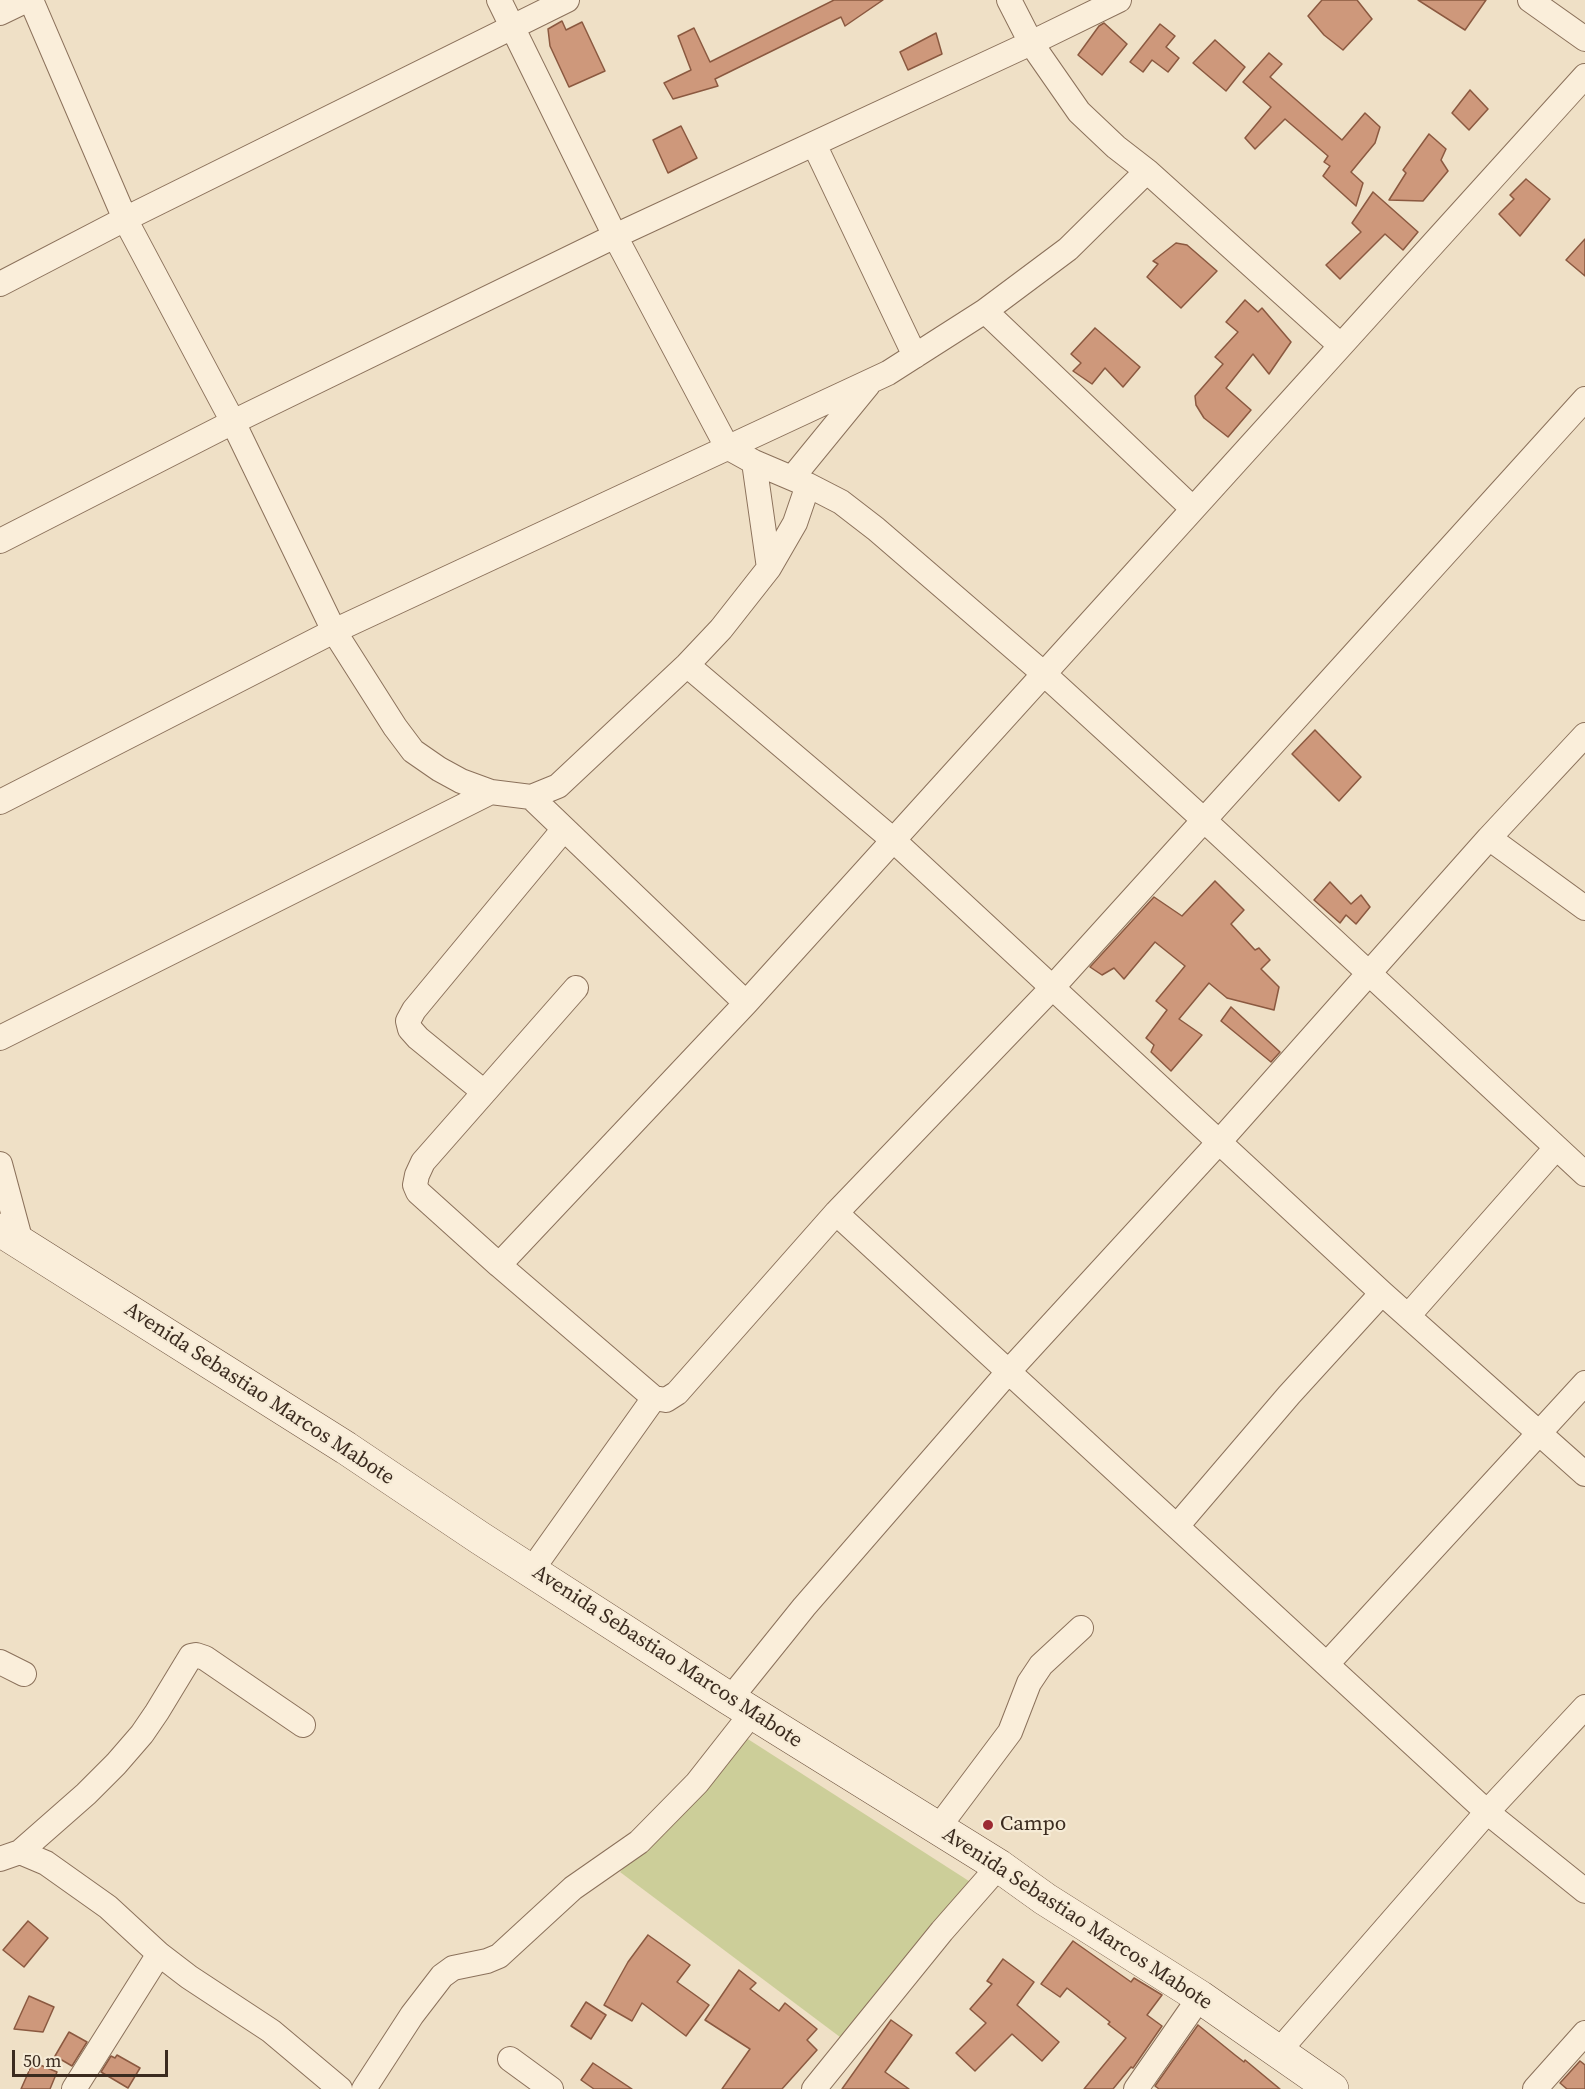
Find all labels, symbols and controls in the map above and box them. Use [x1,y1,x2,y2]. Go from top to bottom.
street label: Avenida Sebastiao Marcos Mabote [119,1297,399,1491]
street label: Avenida Sebastiao Marcos Mabote [527,1560,807,1754]
place label: Campo [1000,1812,1066,1838]
marker: Campo [981,1818,995,1832]
street label: Avenida Sebastiao Marcos Mabote [937,1822,1217,2016]
scale bar [15,2038,171,2076]
text: 50 m [23,2048,61,2073]

